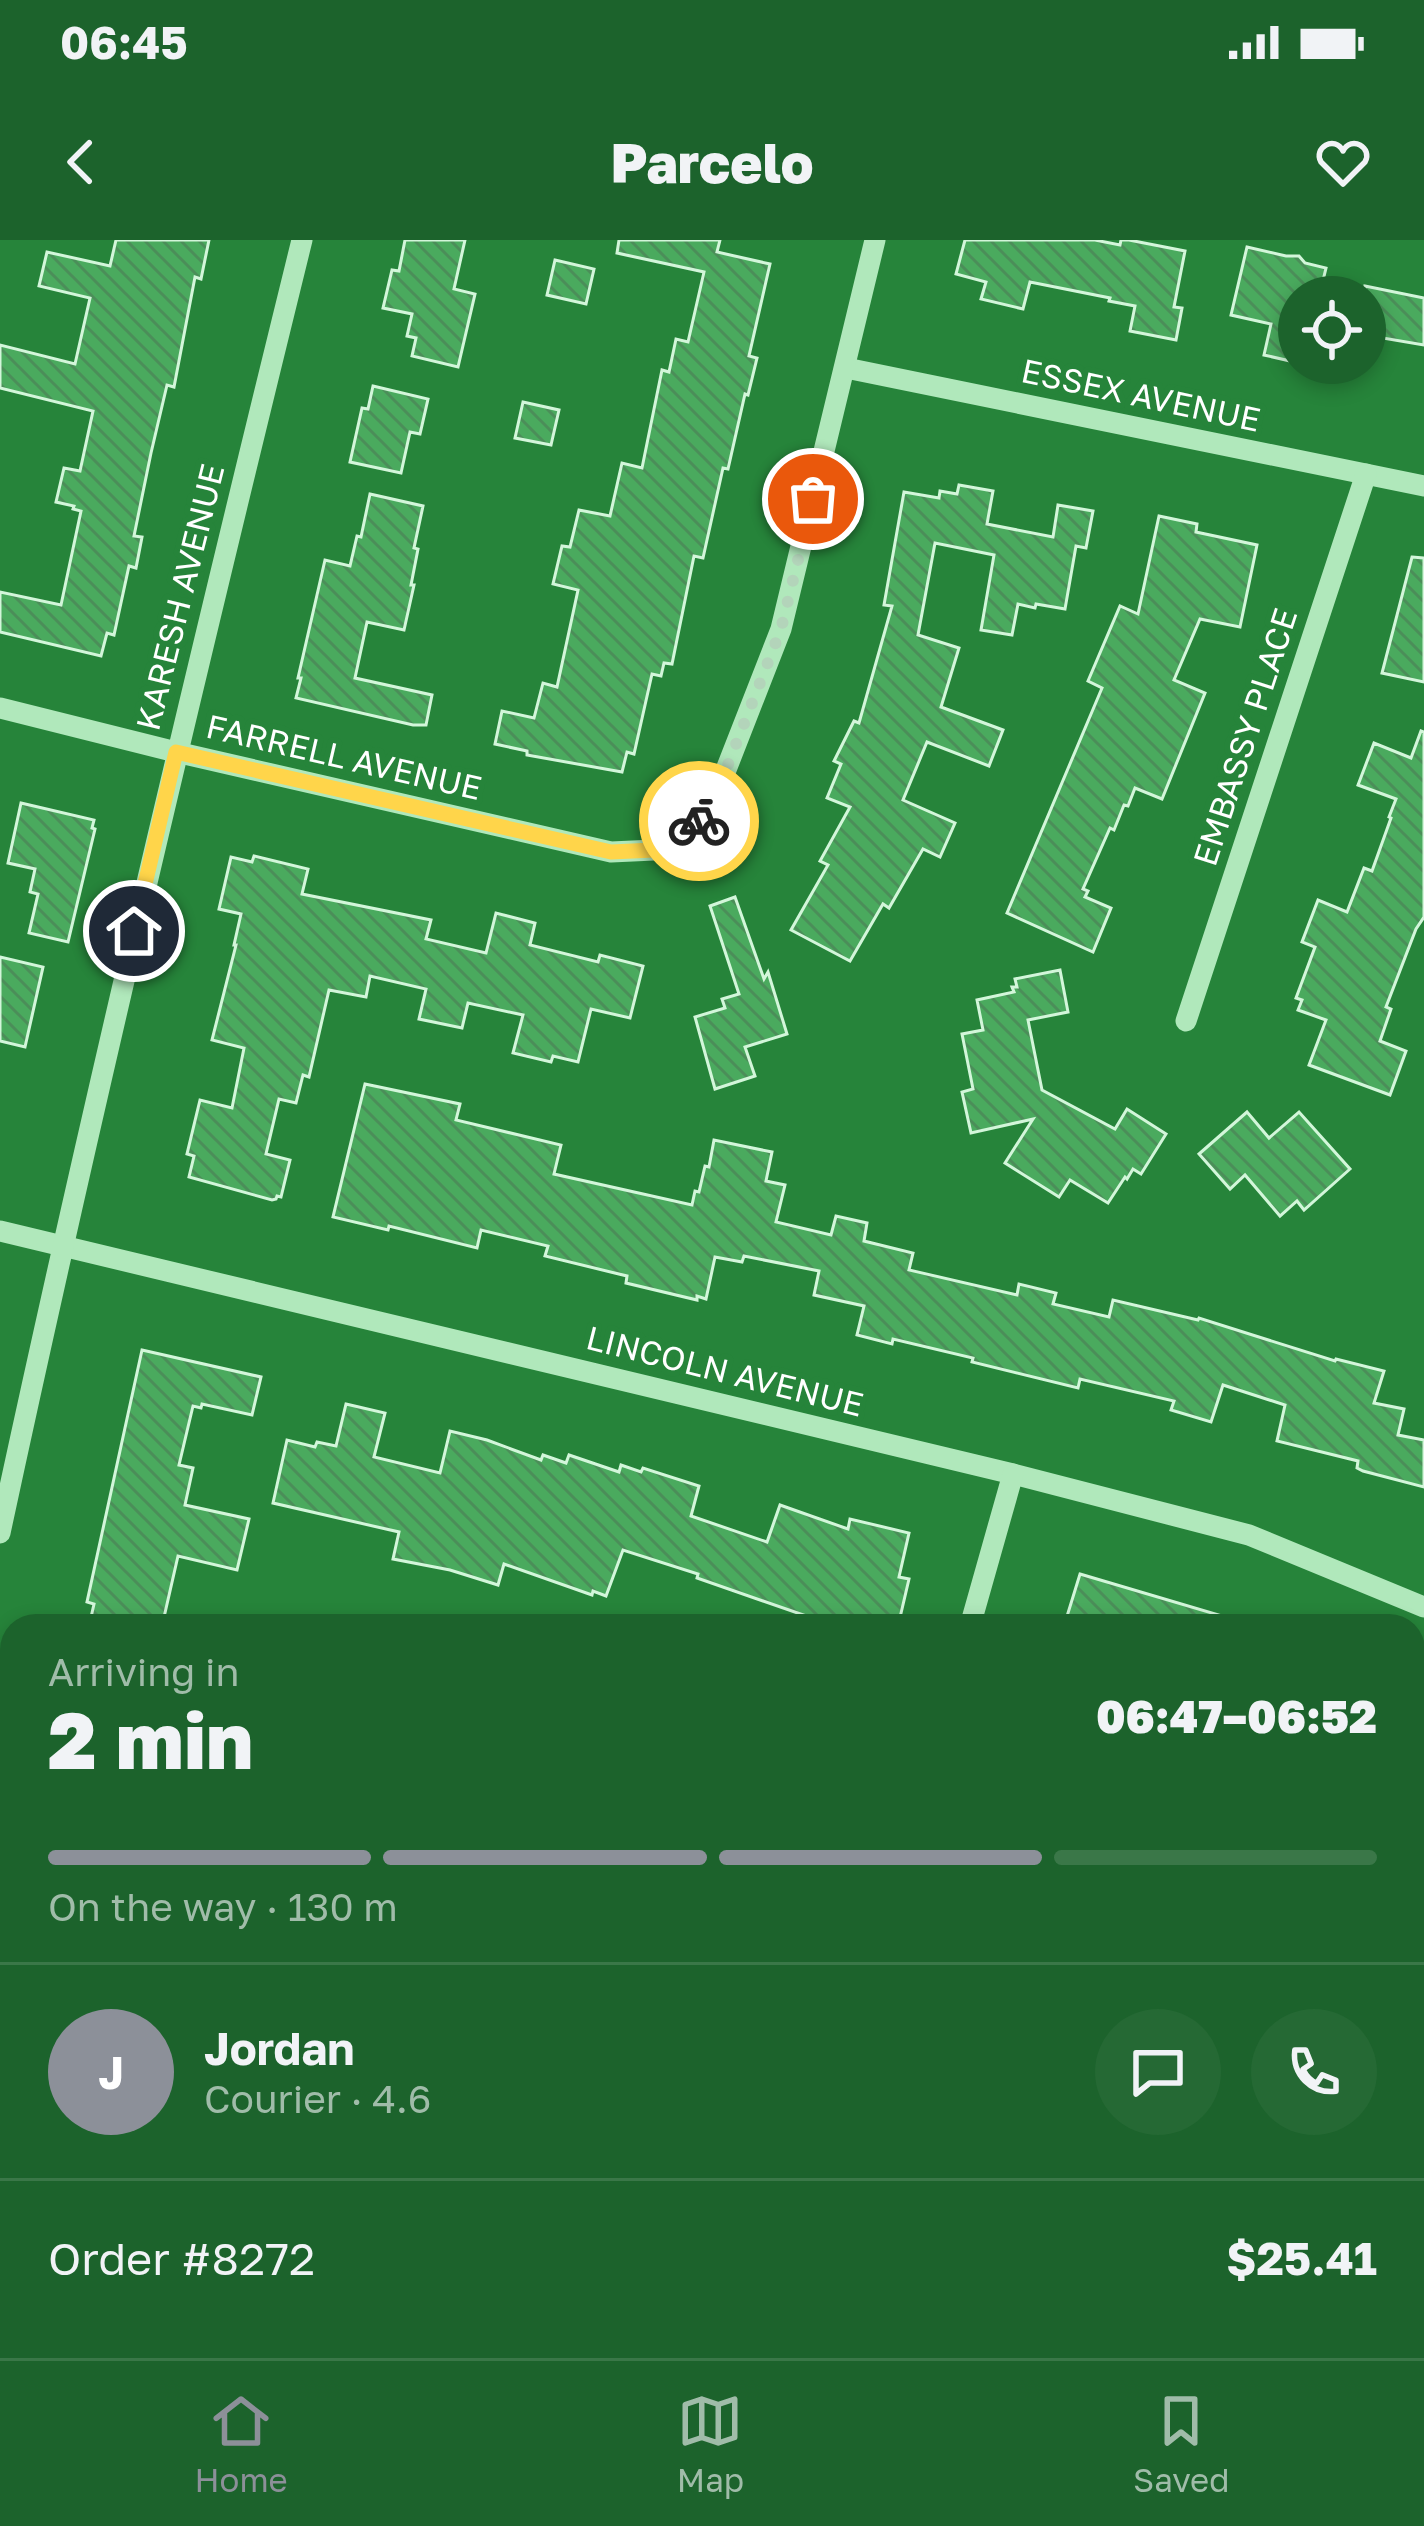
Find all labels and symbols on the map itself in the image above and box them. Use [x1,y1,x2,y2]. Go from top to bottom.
street label: ESSEX AVENUE [1018,350,1264,439]
pin [762,448,864,550]
street label: KARESH AVENUE [128,460,231,734]
street label: EMBASSY PLACE [1185,603,1304,870]
street label: FARRELL AVENUE [203,706,486,807]
courier [639,761,759,881]
pin [83,880,185,982]
street label: LINCOLN AVENUE [583,1317,868,1424]

